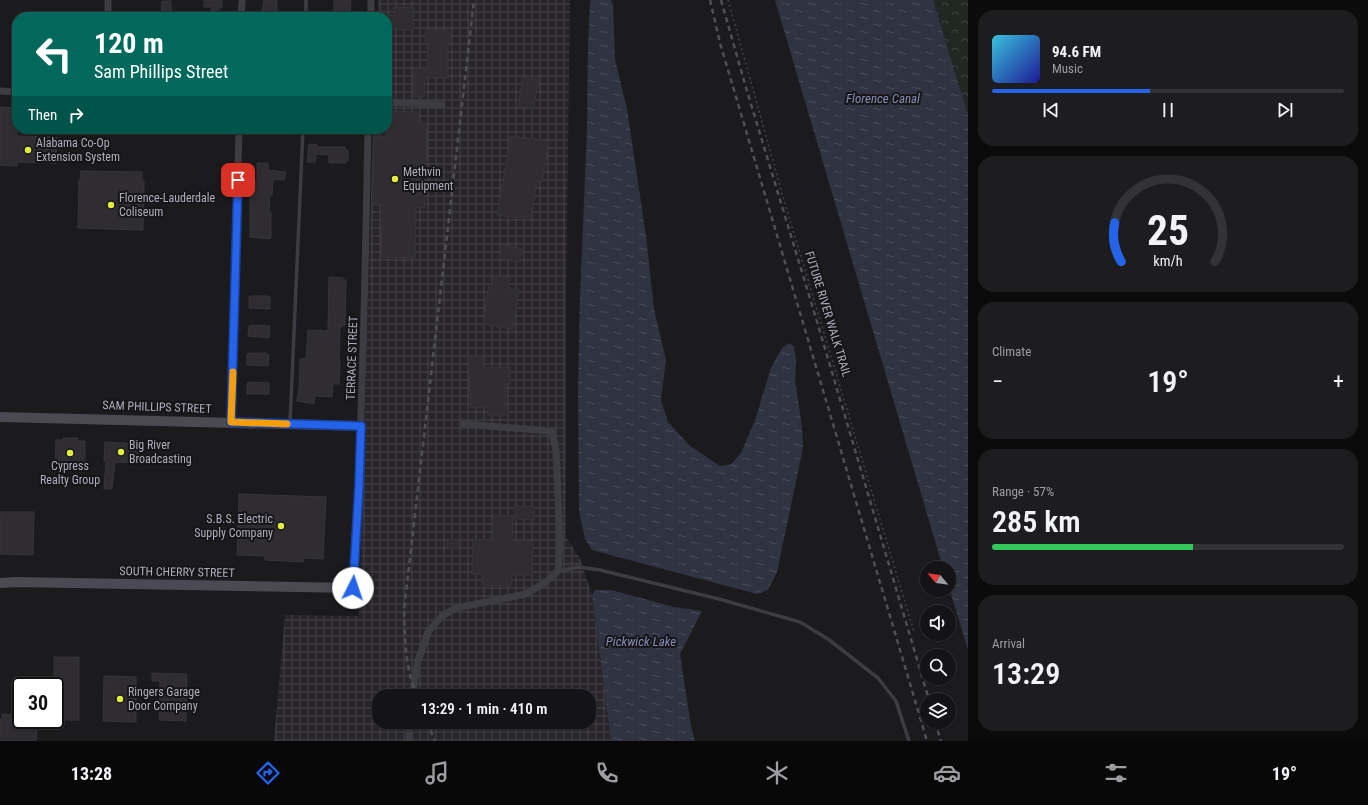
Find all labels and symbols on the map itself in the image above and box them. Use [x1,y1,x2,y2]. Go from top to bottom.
water label: Florence Canal [846,91,921,106]
place label: Alabama Co-Op Extension System [36,136,120,164]
marker: Alabama Co-Op Extension System [23,145,33,155]
pin [221,163,255,197]
place label: Methvin Equipment [403,165,454,193]
marker: Methvin Equipment [390,174,400,184]
place label: Florence-Lauderdale Coliseum [119,191,216,219]
marker: Florence-Lauderdale Coliseum [106,200,116,210]
street label: FUTURE RIVER WALK TRAIL [802,250,854,379]
street label: TERRACE STREET [344,316,360,400]
street label: SAM PHILLIPS STREET [102,398,212,416]
place label: Big River Broadcasting [129,438,192,466]
marker: Big River Broadcasting [116,447,126,457]
marker: Cypress Realty Group [65,448,75,458]
place label: Cypress Realty Group [40,459,100,487]
place label: S.B.S. Electric Supply Company [194,512,273,540]
marker: S.B.S. Electric Supply Company [276,521,286,531]
north arrow [920,561,956,597]
street label: SOUTH CHERRY STREET [119,564,235,580]
position arrow [332,567,374,609]
water label: Pickwick Lake [606,634,676,649]
speed limit sign: 30 [12,677,64,729]
place label: Ringers Garage Door Company [128,685,200,713]
marker: Ringers Garage Door Company [115,694,125,704]

